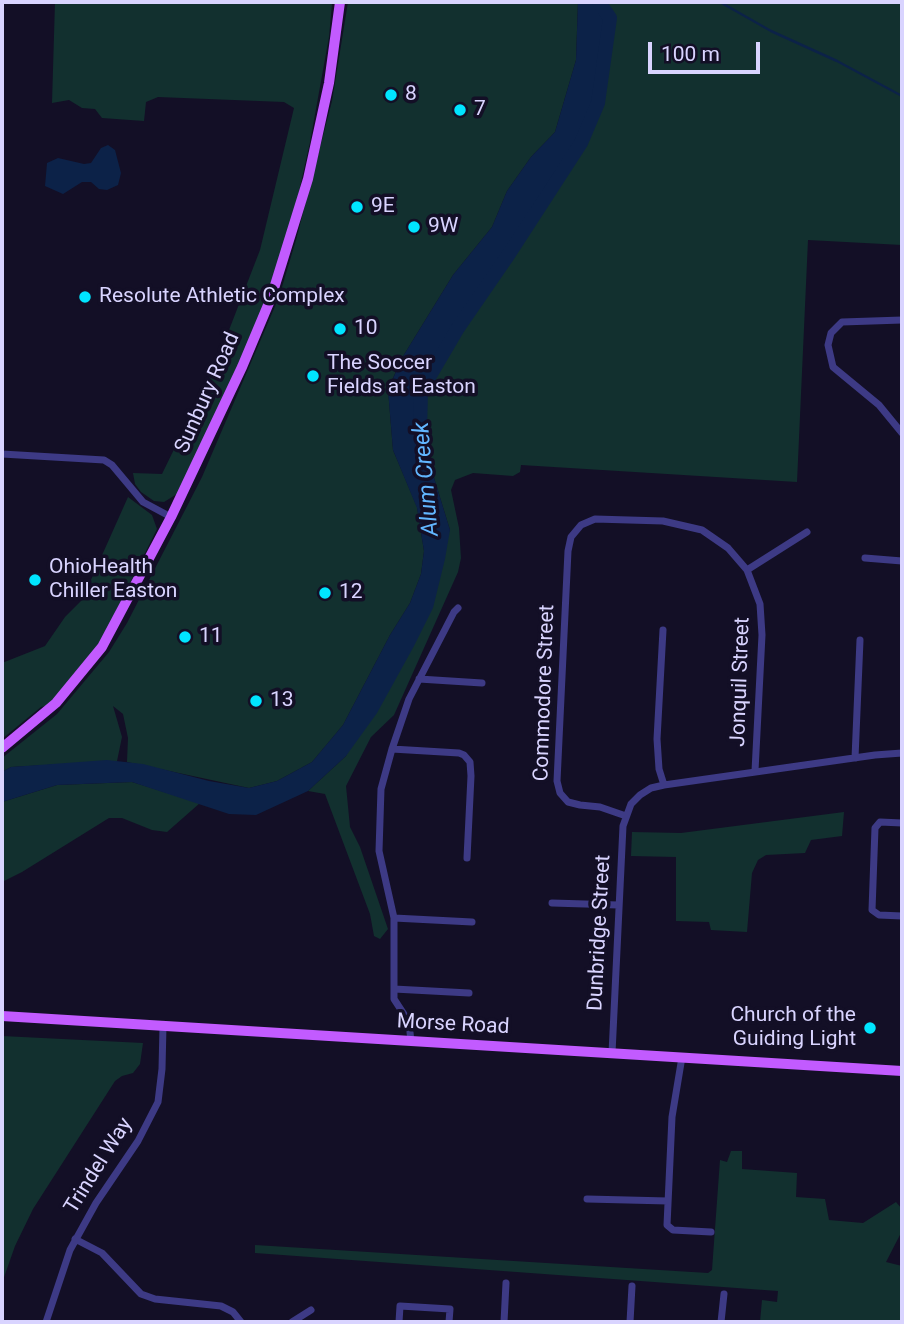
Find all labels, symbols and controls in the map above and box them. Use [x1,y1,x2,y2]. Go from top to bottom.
scale bar [652,28,764,72]
text: 100 m [661,42,720,66]
place label: 8 [405,82,417,108]
marker: 8 [383,87,399,103]
place label: 7 [474,97,486,123]
marker: 7 [452,102,468,118]
place label: 9E [371,194,395,220]
marker: 9E [349,199,365,215]
place label: 9W [428,214,458,240]
marker: 9W [406,219,422,235]
place label: Resolute Athletic Complex [99,284,345,310]
marker: Resolute Athletic Complex [77,289,93,305]
place label: 10 [354,316,378,342]
marker: 10 [332,321,348,337]
street label: Sunbury Road [170,329,246,457]
place label: The Soccer Fields at Easton [327,351,476,401]
marker: The Soccer Fields at Easton [305,368,321,384]
water label: Alum Creek [408,421,446,537]
place label: OhioHealth Chiller Easton [49,555,177,605]
marker: OhioHealth Chiller Easton [27,572,43,588]
place label: 12 [339,580,363,606]
marker: 12 [317,585,333,601]
street label: Commodore Street [529,604,561,782]
street label: Jonquil Street [726,617,756,747]
place label: 11 [199,624,223,650]
marker: 11 [177,629,193,645]
place label: 13 [270,688,294,714]
marker: 13 [248,693,264,709]
street label: Dunbridge Street [583,854,617,1012]
place label: Church of the Guiding Light [730,1003,856,1053]
street label: Morse Road [396,1009,510,1041]
marker: Church of the Guiding Light [862,1020,878,1036]
street label: Trindel Way [60,1113,138,1219]

